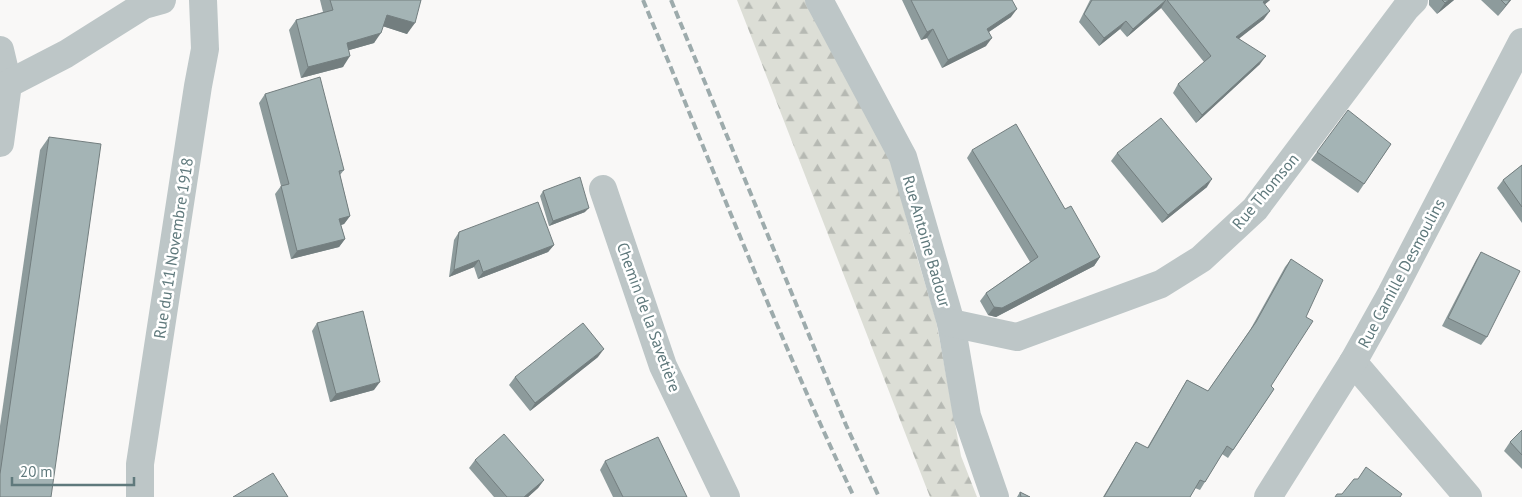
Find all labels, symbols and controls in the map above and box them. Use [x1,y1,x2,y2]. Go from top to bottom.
street label: Rue Thomson [1227,149,1303,233]
street label: Rue du 11 Novembre 1918 [149,156,197,340]
street label: Rue Antoine Badour [899,173,955,310]
street label: Rue Camille Desmoulins [1353,195,1449,351]
street label: Chemin de la Savetière [613,239,685,395]
scale bar [12,454,135,486]
text: 20 m [20,462,53,481]

